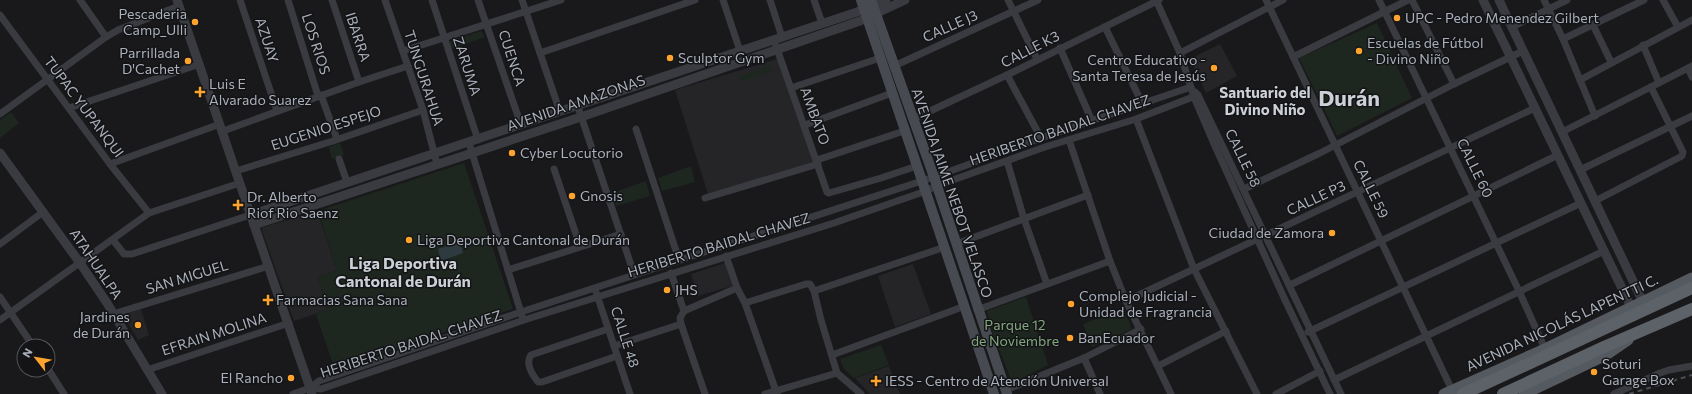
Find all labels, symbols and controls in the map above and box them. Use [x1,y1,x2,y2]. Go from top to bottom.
place label: Pescaderia Camp_Ulli [118,5,187,38]
street label: CALLE J3 [920,6,980,45]
place label: UPC - Pedro Menendez Gilbert [1405,9,1599,26]
street label: IBARRA [343,10,375,64]
street label: LOS RIOS [299,11,334,76]
marker: UPC - Pedro Menendez Gilbert [1392,13,1402,23]
street label: AZUAY [252,15,283,65]
marker: Pescaderia Camp_Ulli [190,17,200,27]
street label: CALLE K3 [998,27,1062,71]
street label: TUNGURAHUA [401,28,448,128]
street label: CUENCA [495,28,530,88]
street label: ZARUMA [450,34,485,98]
place label: Escuelas de Fútbol - Divino Niño [1367,34,1483,67]
place label: Parrillada D'Cachet [119,44,180,77]
marker: Escuelas de Fútbol - Divino Niño [1354,46,1364,56]
place label: Sculptor Gym [678,49,764,66]
place label: Centro Educativo - Santa Teresa de Jesús [1072,51,1206,84]
street label: TUPAC YUPANQUI [41,53,128,161]
marker: Sculptor Gym [665,53,675,63]
marker: Parrillada D'Cachet [183,56,193,66]
marker: Centro Educativo - Santa Teresa de Jesús [1209,63,1219,73]
street label: AVENIDA AMAZONAS [504,71,647,134]
place label: Luis E Alvarado Suarez [209,75,312,108]
district label: Santuario del Divino Niño [1219,83,1311,118]
district label: Durán [1318,84,1380,111]
street label: AMBATO [797,85,834,147]
marker: Luis E Alvarado Suarez [194,86,206,98]
street label: AVENIDA JAIME NEBOT VELASCO [909,86,996,300]
street label: HERIBERTO BAIDAL CHAVEZ [967,91,1152,169]
street label: EUGENIO ESPEJO [269,102,383,153]
street label: CALLE 58 [1222,126,1265,190]
street label: CALLE 60 [1454,135,1497,200]
place label: Cyber Locutorio [520,144,623,161]
marker: Cyber Locutorio [507,148,517,158]
street label: CALLE 59 [1350,157,1393,221]
street label: CALLE P3 [1284,177,1348,219]
place label: Gnosis [580,187,623,204]
place label: Dr. Alberto Riof Rio Saenz [247,188,338,221]
marker: Gnosis [567,191,577,201]
marker: Dr. Alberto Riof Rio Saenz [232,199,244,211]
street label: HERIBERTO BAIDAL CHAVEZ [625,209,812,280]
place label: Ciudad de Zamora [1209,224,1324,241]
street label: ATAHUALPA [67,225,126,303]
marker: Ciudad de Zamora [1327,228,1337,238]
place label: Liga Deportiva Cantonal de Durán [417,231,630,248]
marker: Liga Deportiva Cantonal de Durán [404,235,414,245]
district label: Liga Deportiva Cantonal de Durán [335,253,471,290]
street label: SAN MIGUEL [144,256,230,297]
street label: AVENIDA NICOLÁS LAPENTTI C. [1463,270,1661,375]
place label: JHS [675,281,698,298]
marker: JHS [662,285,672,295]
place label: Complejo Judicial - Unidad de Fragrancia [1079,287,1212,320]
place label: Farmacias Sana Sana [276,291,408,308]
marker: Farmacias Sana Sana [263,295,273,305]
marker: Complejo Judicial - Unidad de Fragrancia [1066,299,1076,309]
street label: CALLE 48 [608,304,643,370]
street label: HERIBERTO BAIDAL CHAVEZ [318,306,504,381]
place label: Jardines de Durán [73,308,130,341]
street label: EFRAIN MOLINA [159,308,269,358]
park label: Parque 12 de Noviembre [971,316,1059,349]
marker: Jardines de Durán [133,320,143,330]
place label: BanEcuador [1078,329,1155,346]
marker: BanEcuador [1065,333,1075,343]
north arrow [16,338,56,378]
text: N [19,346,35,359]
place label: Soturi Garage Box [1602,355,1675,388]
marker: Soturi Garage Box [1589,367,1599,377]
place label: El Rancho [220,369,283,386]
place label: IESS - Centro de Atención Universal [885,372,1109,389]
marker: El Rancho [286,373,296,383]
marker: IESS - Centro de Atención Universal [870,375,882,387]

